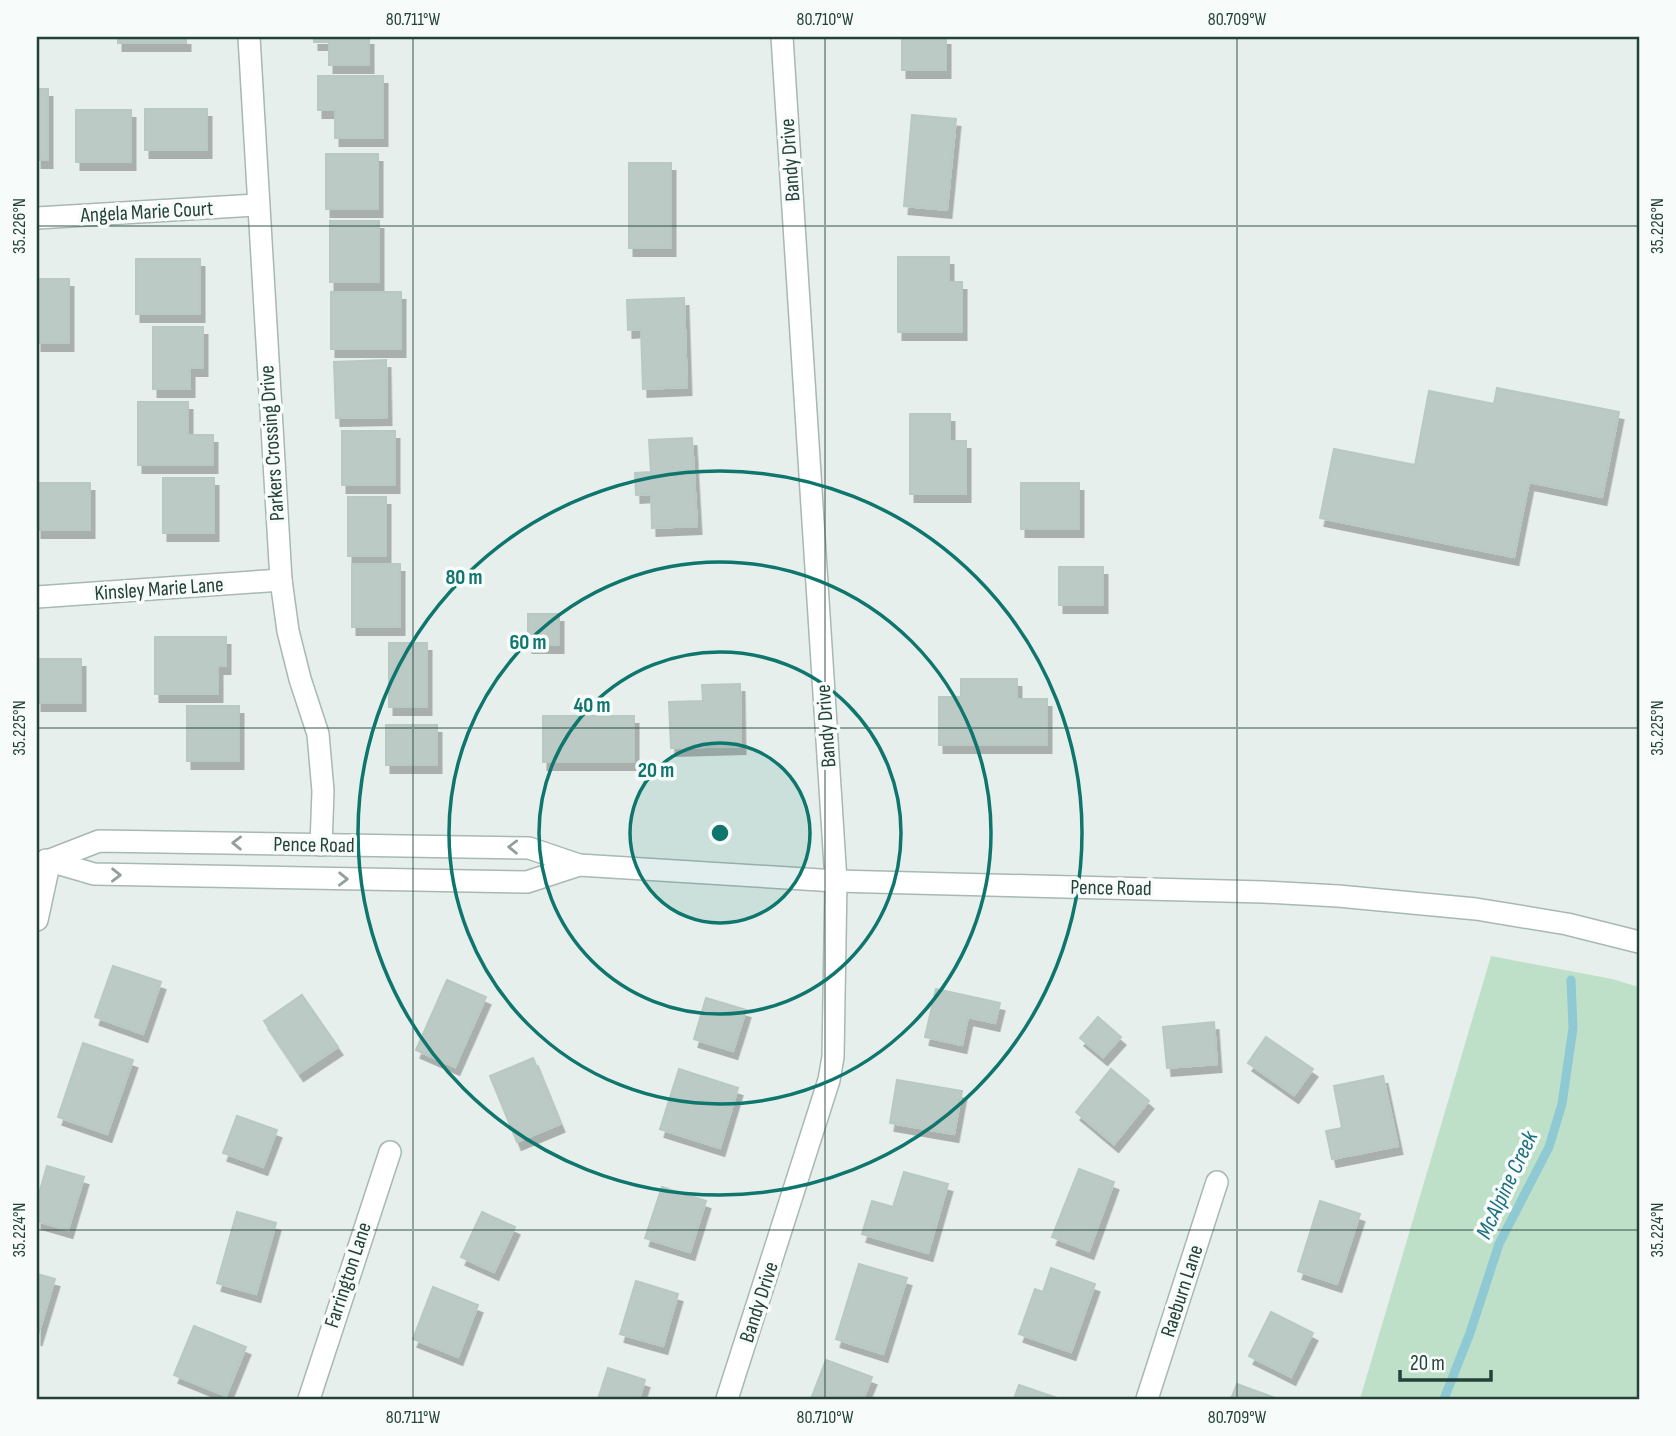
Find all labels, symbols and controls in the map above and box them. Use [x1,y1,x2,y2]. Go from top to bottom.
text: 80.711°W [386,9,440,30]
text: 80.710°W [797,9,854,30]
text: 80.709°W [1208,9,1266,30]
street label: Bandy Drive [775,118,805,202]
street label: Angela Marie Court [79,196,214,228]
text: 35.226°N [9,198,30,254]
text: 35.226°N [1647,198,1668,254]
street label: Parkers Crossing Drive [254,364,290,522]
text: 80 m [445,565,483,590]
street label: Kinsley Marie Lane [94,572,224,606]
text: 60 m [509,630,547,655]
street label: Bandy Drive [811,684,841,768]
text: 40 m [574,693,610,718]
text: 35.225°N [9,700,30,756]
text: 35.225°N [1647,700,1668,756]
text: 20 m [638,758,674,783]
centre of rings [708,821,732,845]
street label: Pence Road [273,832,355,858]
one-way arrow [231,836,242,851]
one-way arrow [508,840,519,855]
one-way arrow [110,867,121,882]
one-way arrow [338,871,349,886]
street label: Pence Road [1070,875,1152,901]
water label: McAlpine Creek [1470,1125,1545,1243]
text: 35.224°N [9,1203,30,1257]
text: 35.224°N [1647,1203,1668,1257]
street label: Farrington Lane [319,1219,377,1331]
street label: Raeburn Lane [1155,1242,1209,1340]
street label: Bandy Drive [734,1258,784,1346]
scale bar [1400,1338,1490,1382]
text: 20 m [1410,1351,1445,1376]
text: 80.711°W [386,1407,440,1428]
text: 80.710°W [797,1407,854,1428]
text: 80.709°W [1208,1407,1266,1428]

